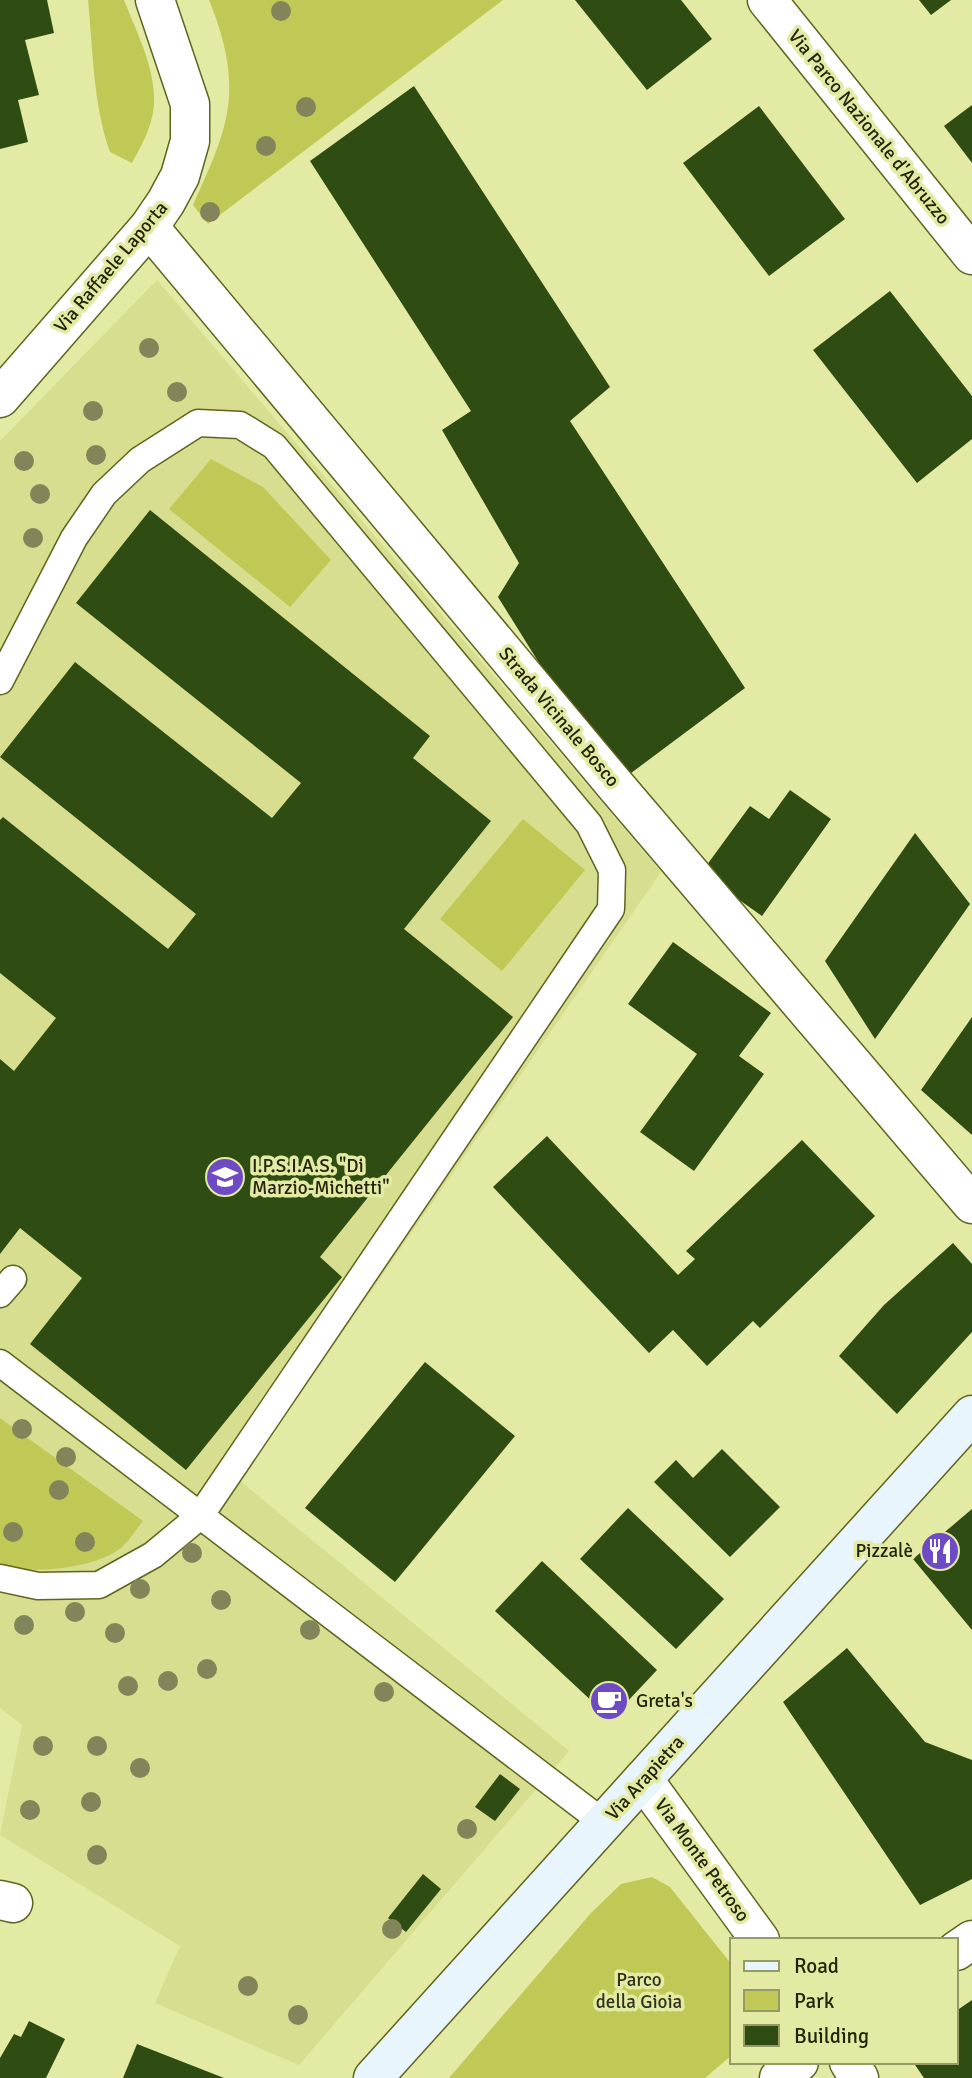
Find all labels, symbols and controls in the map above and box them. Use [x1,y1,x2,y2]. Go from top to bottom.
street label: Via Parco Nazionale d'Abruzzo [783,25,955,229]
street label: Via Raffaele Laporta [49,196,173,338]
street label: Strada Vicinale Bosco [493,642,625,792]
place label: I.P.S.I.A.S. "Di Marzio-Michetti" [252,1154,389,1200]
school or university icon: I.P.S.I.A.S. "Di Marzio-Michetti" [204,1156,246,1198]
restaurant icon: Pizzalè [919,1530,961,1572]
place label: Pizzalè [856,1539,913,1563]
cafe icon: Greta's [588,1680,630,1722]
place label: Greta's [636,1689,693,1713]
street label: Via Arapietra [601,1731,689,1825]
street label: Via Monte Petroso [649,1794,755,1927]
legend [730,1938,958,2064]
text: Road [794,1953,839,1979]
park label: Parco della Gioia [596,1968,682,2014]
text: Park [794,1988,835,2014]
text: Building [794,2023,869,2049]

